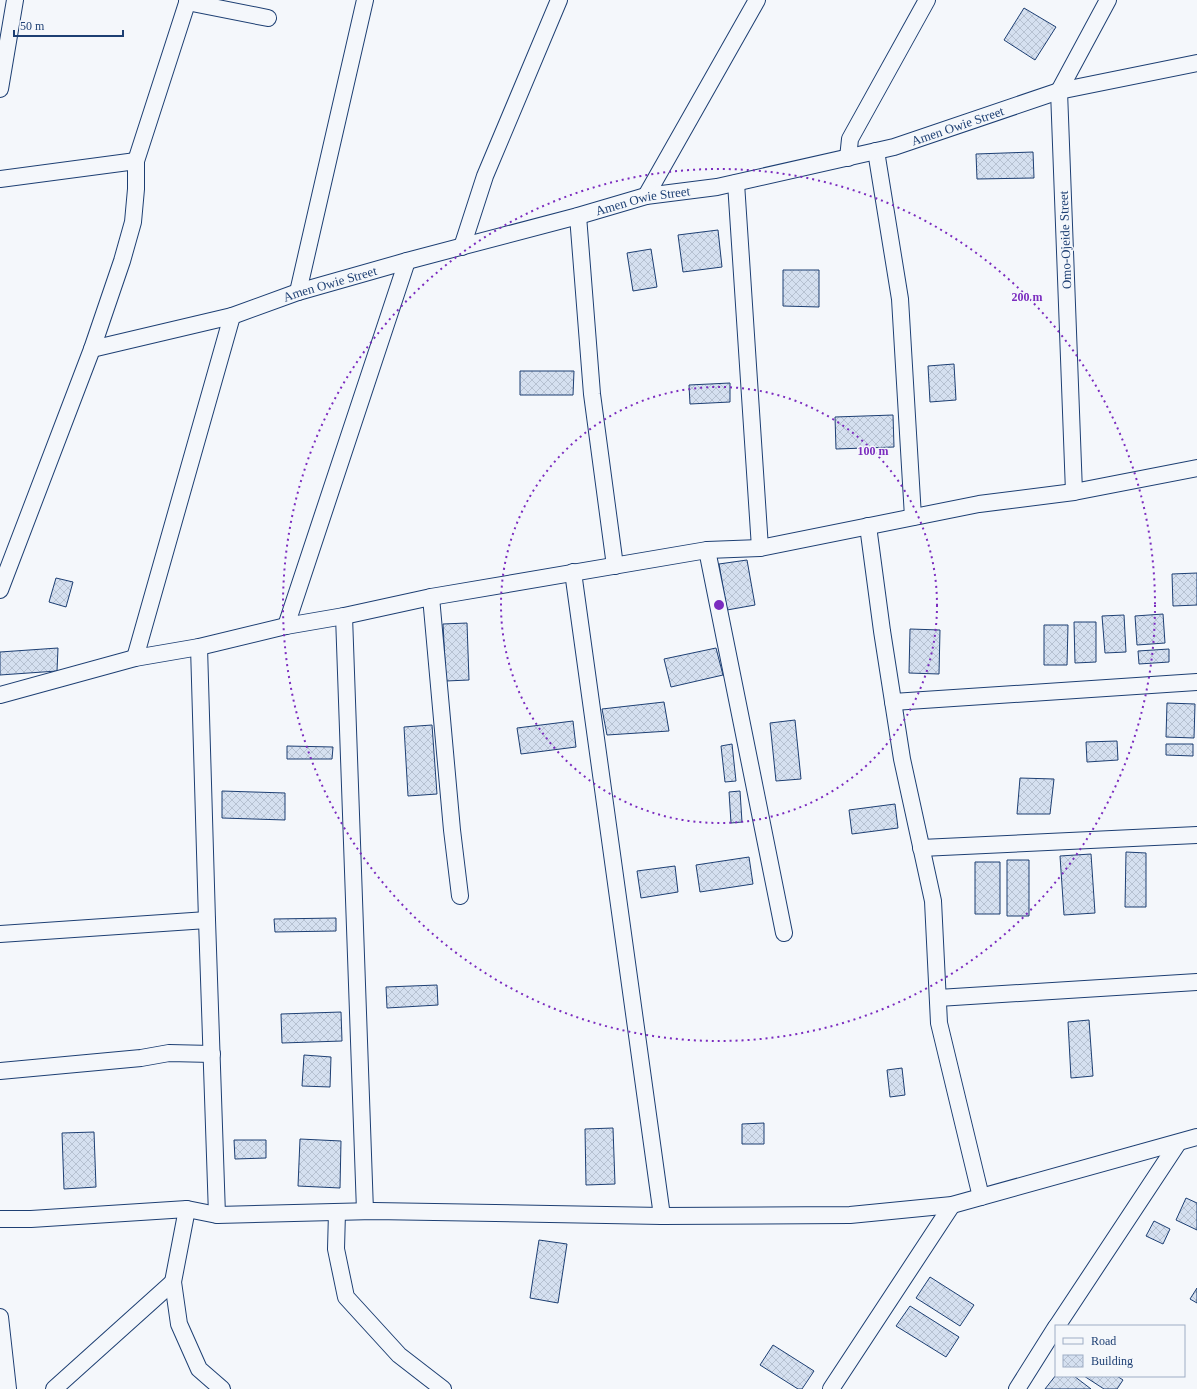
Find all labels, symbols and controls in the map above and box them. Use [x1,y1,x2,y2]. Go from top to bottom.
scale bar [14,12,123,38]
text: 50 m [20,19,45,33]
street label: Amen Owie Street [909,103,1006,148]
street label: Amen Owie Street [593,183,691,218]
street label: Omo-Ojeide Street [1056,190,1074,290]
street label: Amen Owie Street [281,262,379,304]
text: 200 m [1012,290,1043,304]
text: 100 m [858,444,889,458]
centre of rings [712,598,726,612]
legend [1055,1325,1185,1377]
text: Road [1091,1334,1116,1348]
text: Building [1091,1354,1133,1368]

